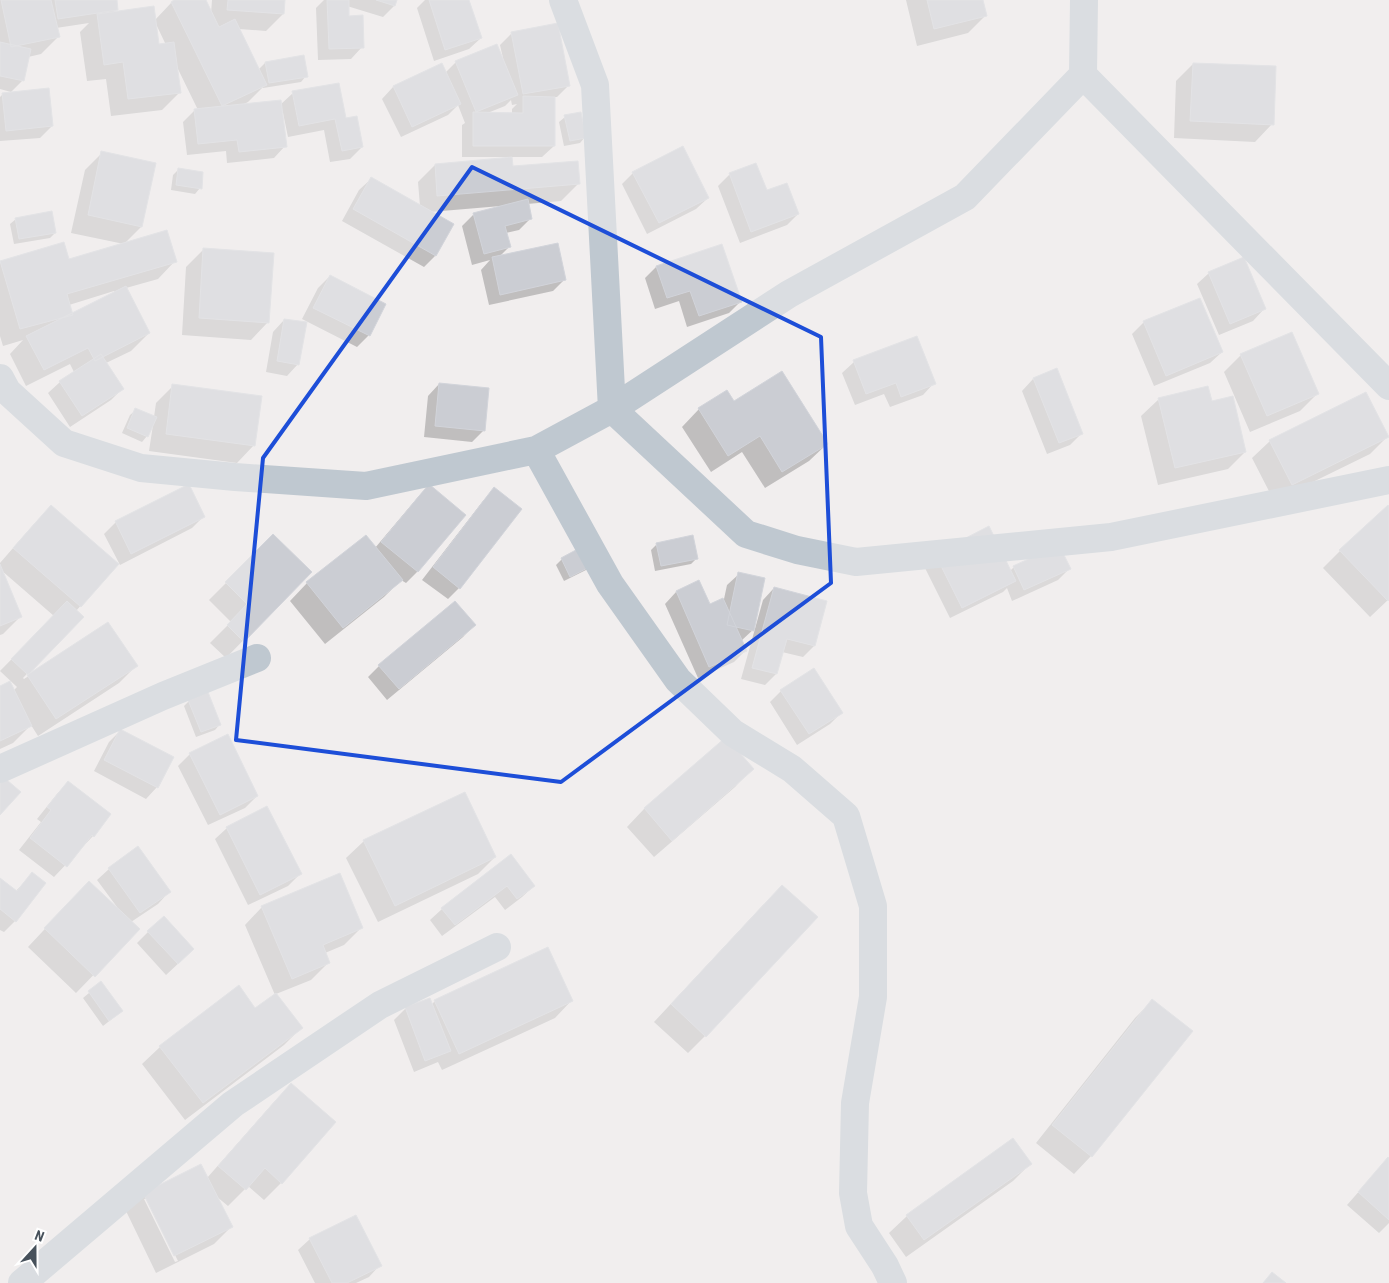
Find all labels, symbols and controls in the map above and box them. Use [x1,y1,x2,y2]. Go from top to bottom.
north arrow [10,1223,60,1273]
text: N [33,1227,47,1245]

